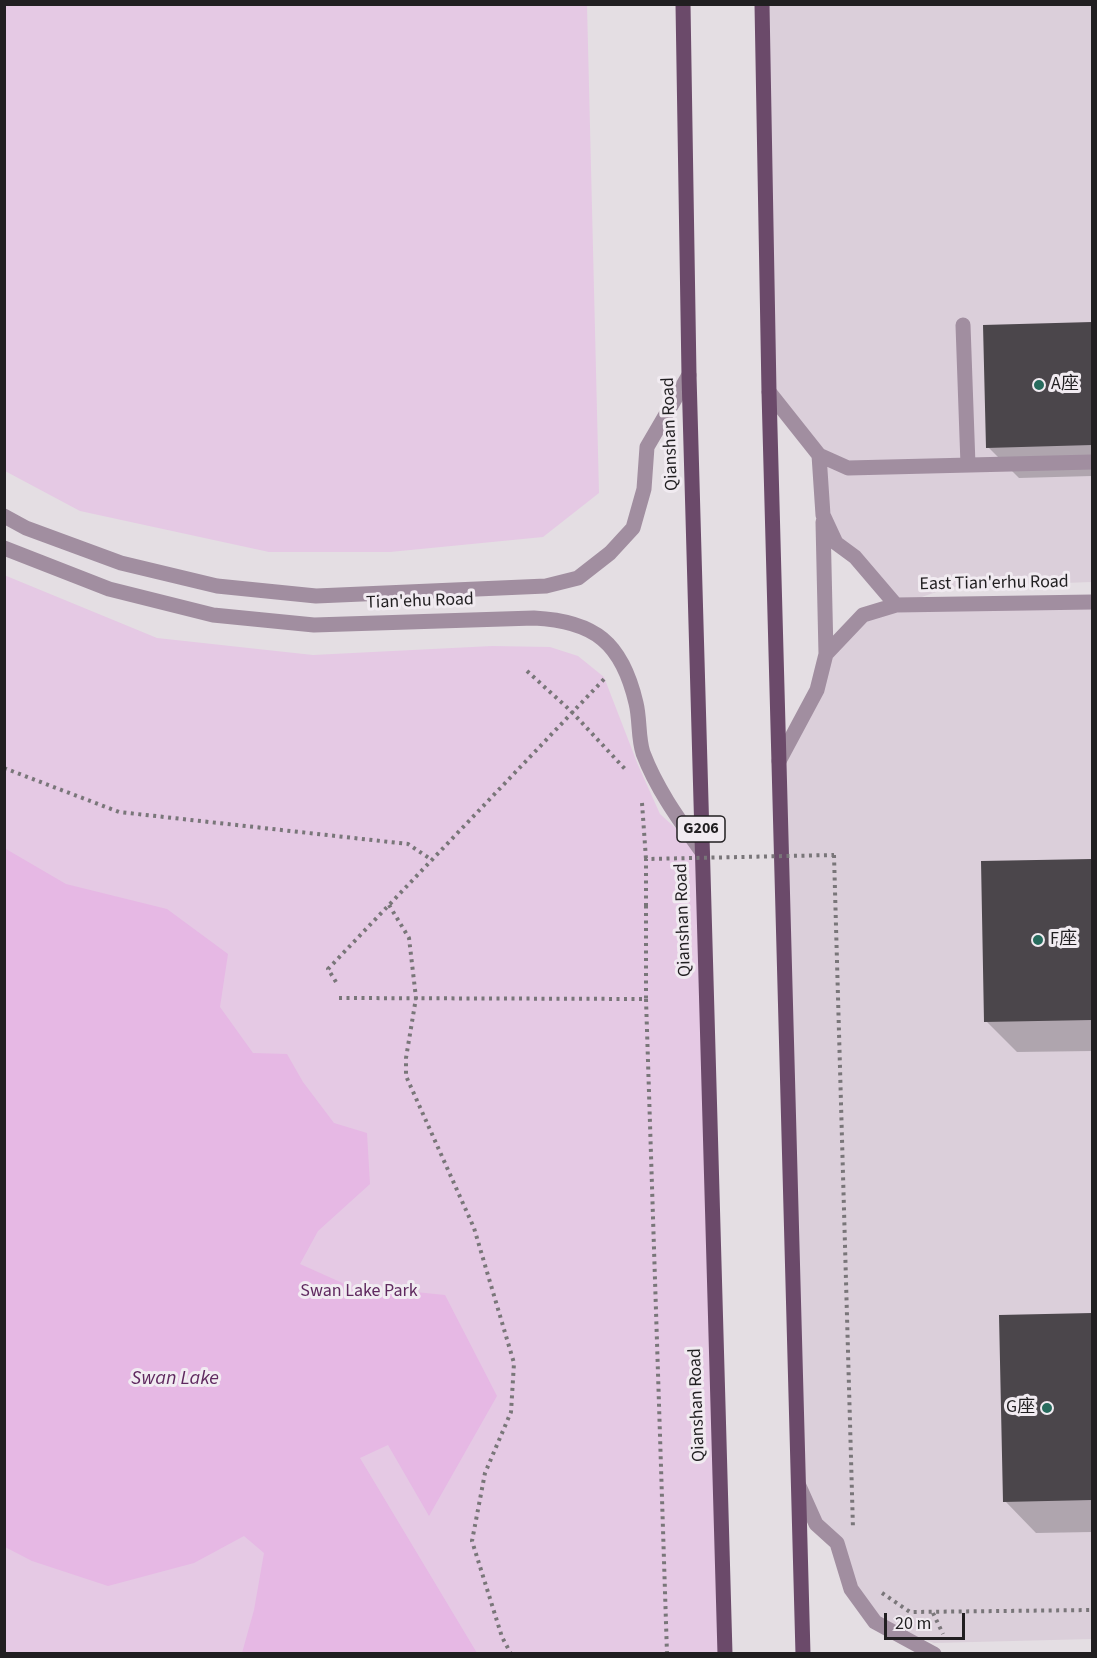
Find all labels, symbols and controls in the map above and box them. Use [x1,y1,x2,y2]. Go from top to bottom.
place label: A座 [1051,374,1079,396]
street label: Qianshan Road [658,377,684,491]
marker: A座 [1032,378,1046,392]
street label: East Tian'erhu Road [919,572,1069,596]
street label: Tian'ehu Road [366,589,474,615]
road number: G206 [677,816,725,842]
street label: Qianshan Road [671,863,697,977]
place label: F座 [1050,929,1077,951]
marker: F座 [1031,933,1045,947]
park label: Swan Lake Park [300,1281,418,1303]
street label: Qianshan Road [685,1348,711,1462]
water label: Swan Lake [131,1368,219,1392]
place label: G座 [1006,1397,1035,1419]
marker: G座 [1040,1401,1054,1415]
scale bar [887,1601,968,1639]
text: 20 m [895,1611,931,1636]

